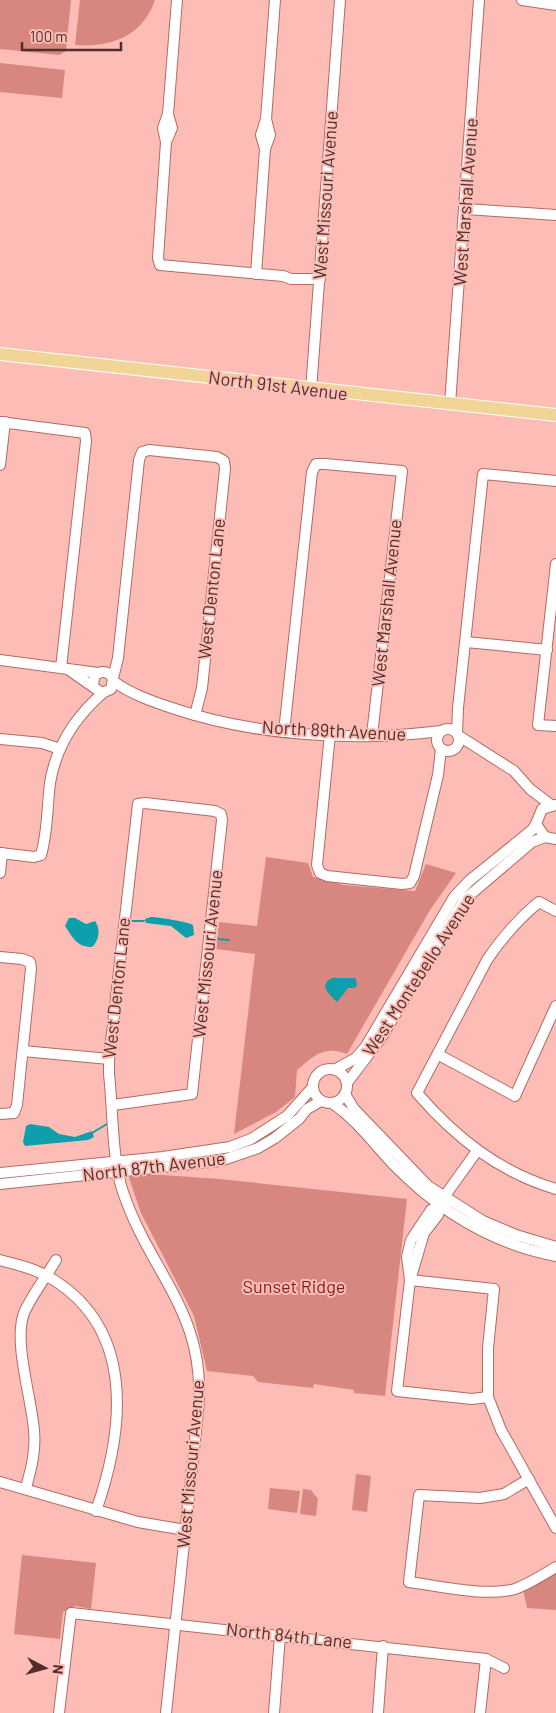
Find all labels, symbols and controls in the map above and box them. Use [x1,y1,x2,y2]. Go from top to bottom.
scale bar [22,20,121,52]
text: 100 m [30,27,68,45]
street label: West Missouri Avenue [308,110,342,280]
street label: West Marshall Avenue [448,117,482,287]
street label: North 91st Avenue [207,366,349,404]
street label: West Denton Lane [193,517,229,660]
street label: West Marshall Avenue [366,518,406,688]
street label: North 89th Avenue [261,715,407,745]
street label: West Missouri Avenue [187,869,227,1039]
street label: West Montebello Avenue [357,889,479,1060]
street label: West Denton Lane [98,916,134,1059]
street label: North 87th Avenue [81,1146,226,1186]
park label: Sunset Ridge [243,1275,345,1297]
street label: West Missouri Avenue [172,1379,208,1549]
street label: North 84th Lane [225,1617,353,1653]
north arrow [20,1643,70,1693]
text: N [49,1664,67,1675]

